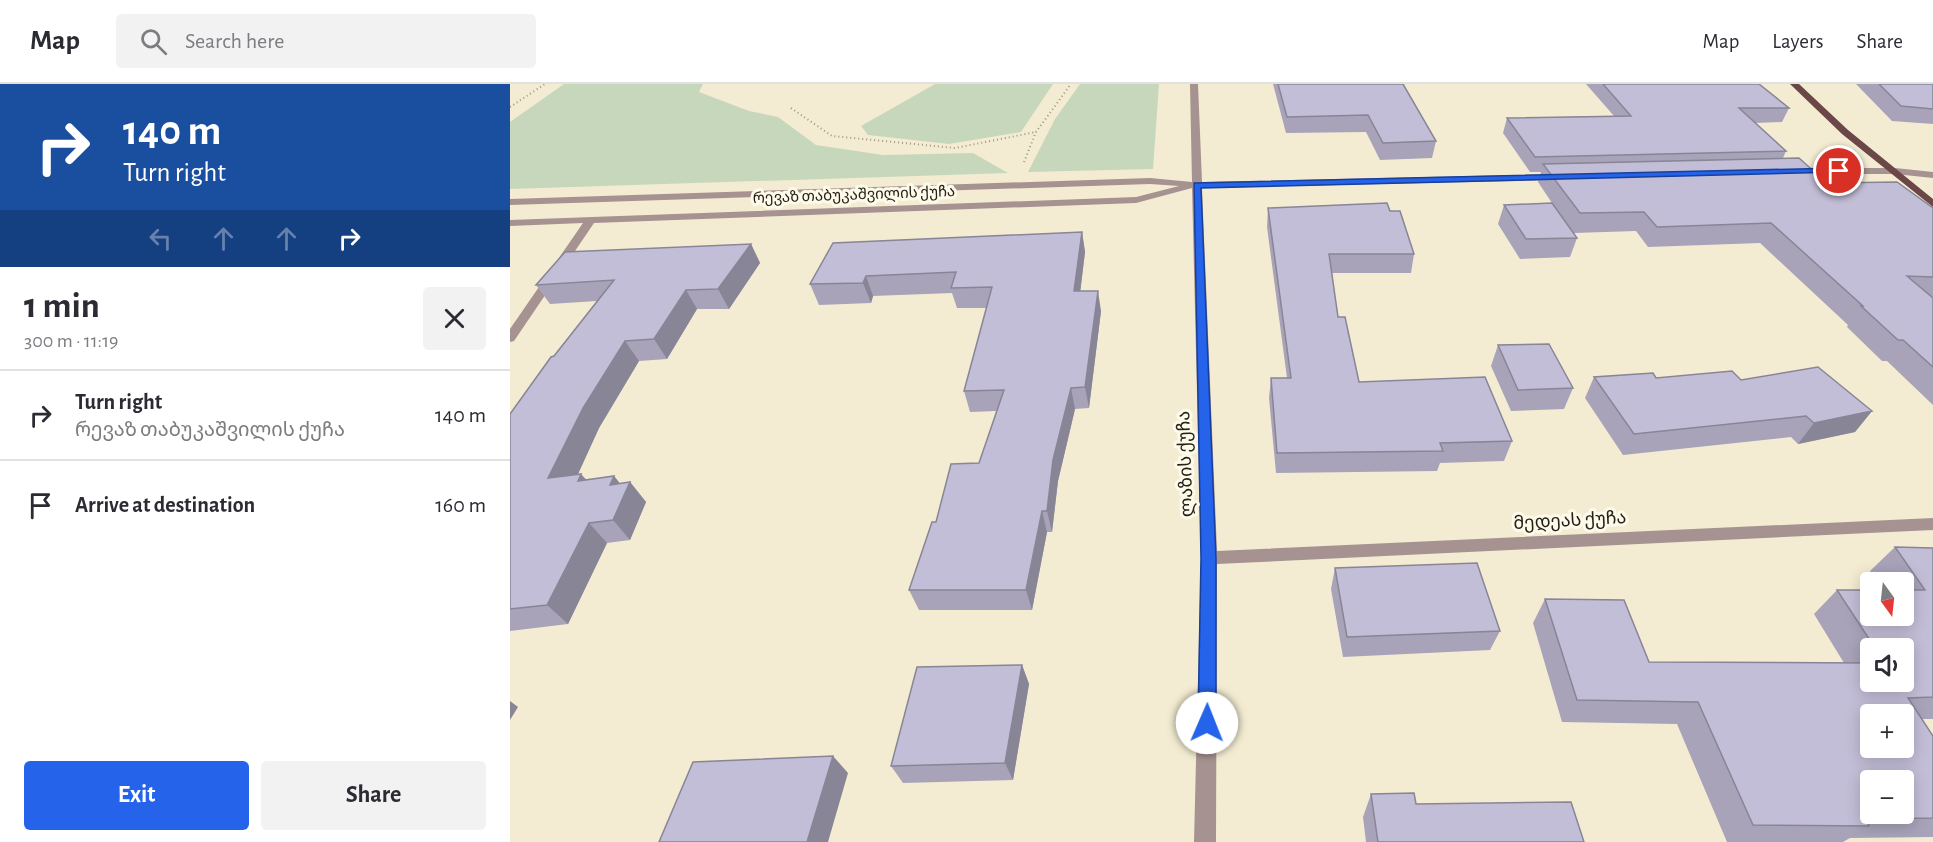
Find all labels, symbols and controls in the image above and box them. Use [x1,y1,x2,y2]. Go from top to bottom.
search box [116,14,536,68]
icon: search [137,25,170,58]
text: Map [30,27,80,55]
text: Search here [185,30,284,52]
text: Map [1703,31,1739,52]
text: Layers [1772,31,1823,52]
text: Share [1856,31,1903,52]
icon: right [24,108,102,186]
text: 140 m [123,110,221,152]
pin [1813,145,1864,196]
icon: arrive [1822,154,1855,187]
text: Turn right [123,159,226,186]
street label: რევაზ თაბუკაშვილის ქუჩა [753,184,955,207]
icon: left [144,222,177,255]
icon: ahead [207,222,240,255]
icon: ahead [270,222,303,255]
icon: right [333,222,366,255]
button: close [423,287,486,350]
text: 1 min [24,288,100,324]
text: 300 m · 11:19 [24,331,118,351]
text: Turn right [75,391,162,413]
icon: right [24,399,57,432]
text: 140 m [435,404,486,426]
street label: ლაზის ქუჩა [1175,410,1198,518]
text: რევაზ თაბუკაშვილის ქუჩა [75,420,345,440]
icon: arrive [24,489,57,522]
text: Arrive at destination [75,494,255,516]
text: 160 m [435,494,486,516]
street label: მედეას ქუჩა [1513,509,1627,534]
north arrow [1860,572,1914,626]
map controls [1860,572,1914,824]
button: sound [1860,638,1914,692]
position arrow [1175,691,1239,755]
button: + [1860,704,1914,758]
button: Exit [24,761,249,830]
button: Share [261,761,486,830]
button: − [1860,770,1914,824]

